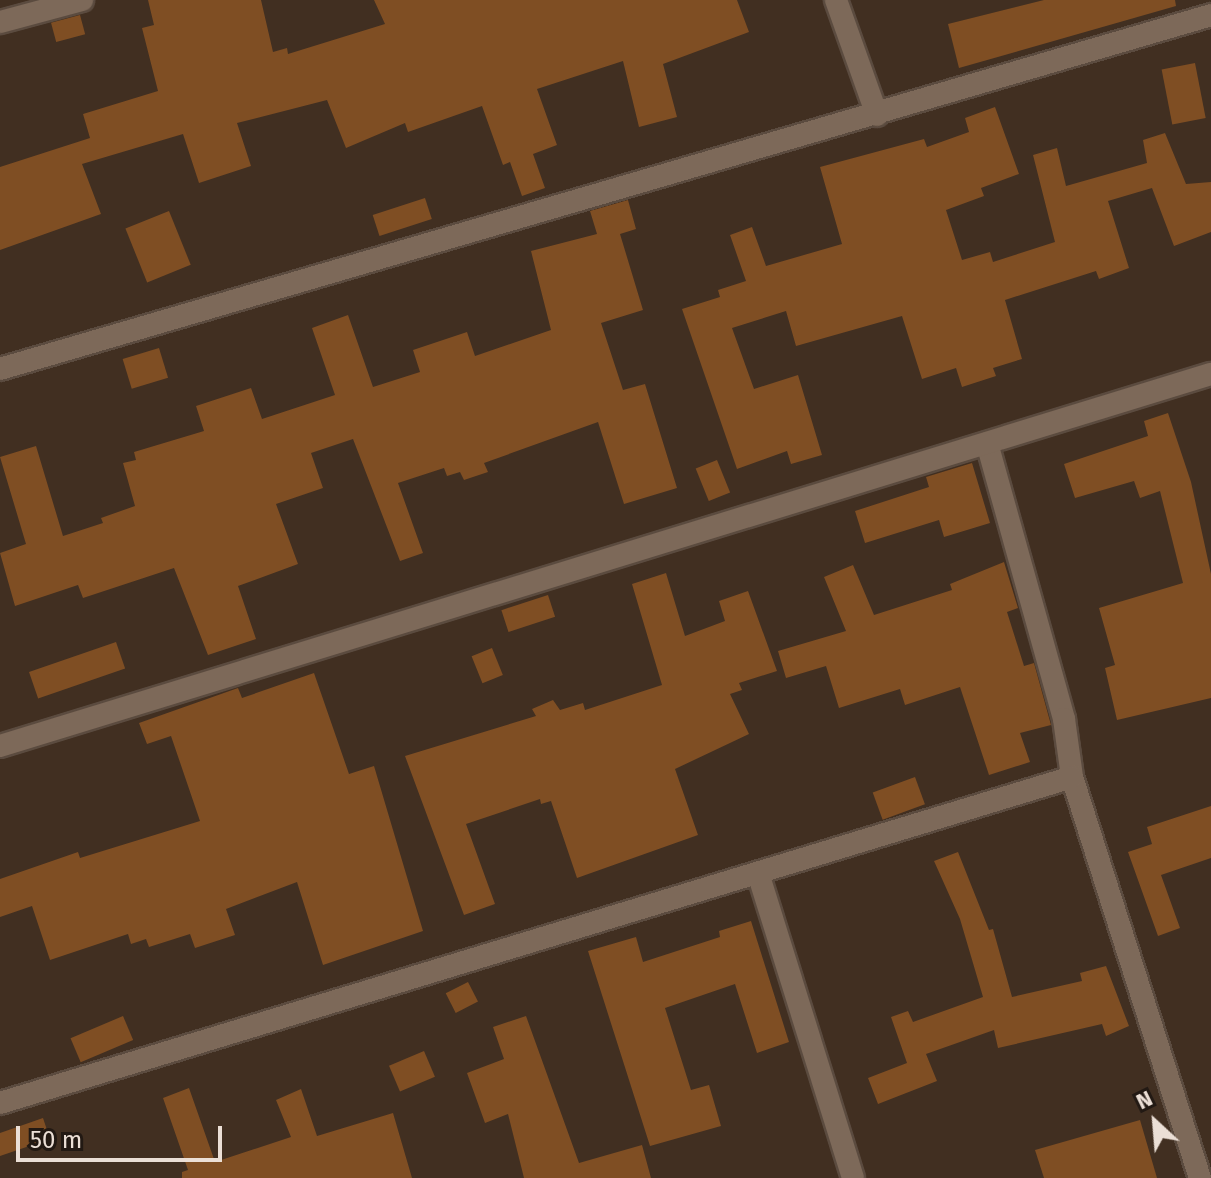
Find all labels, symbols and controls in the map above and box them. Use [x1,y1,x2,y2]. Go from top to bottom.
north arrow [1115,1082,1195,1162]
text: N [1132,1085,1157,1115]
scale bar [20,1110,226,1160]
text: 50 m [30,1126,82,1154]

